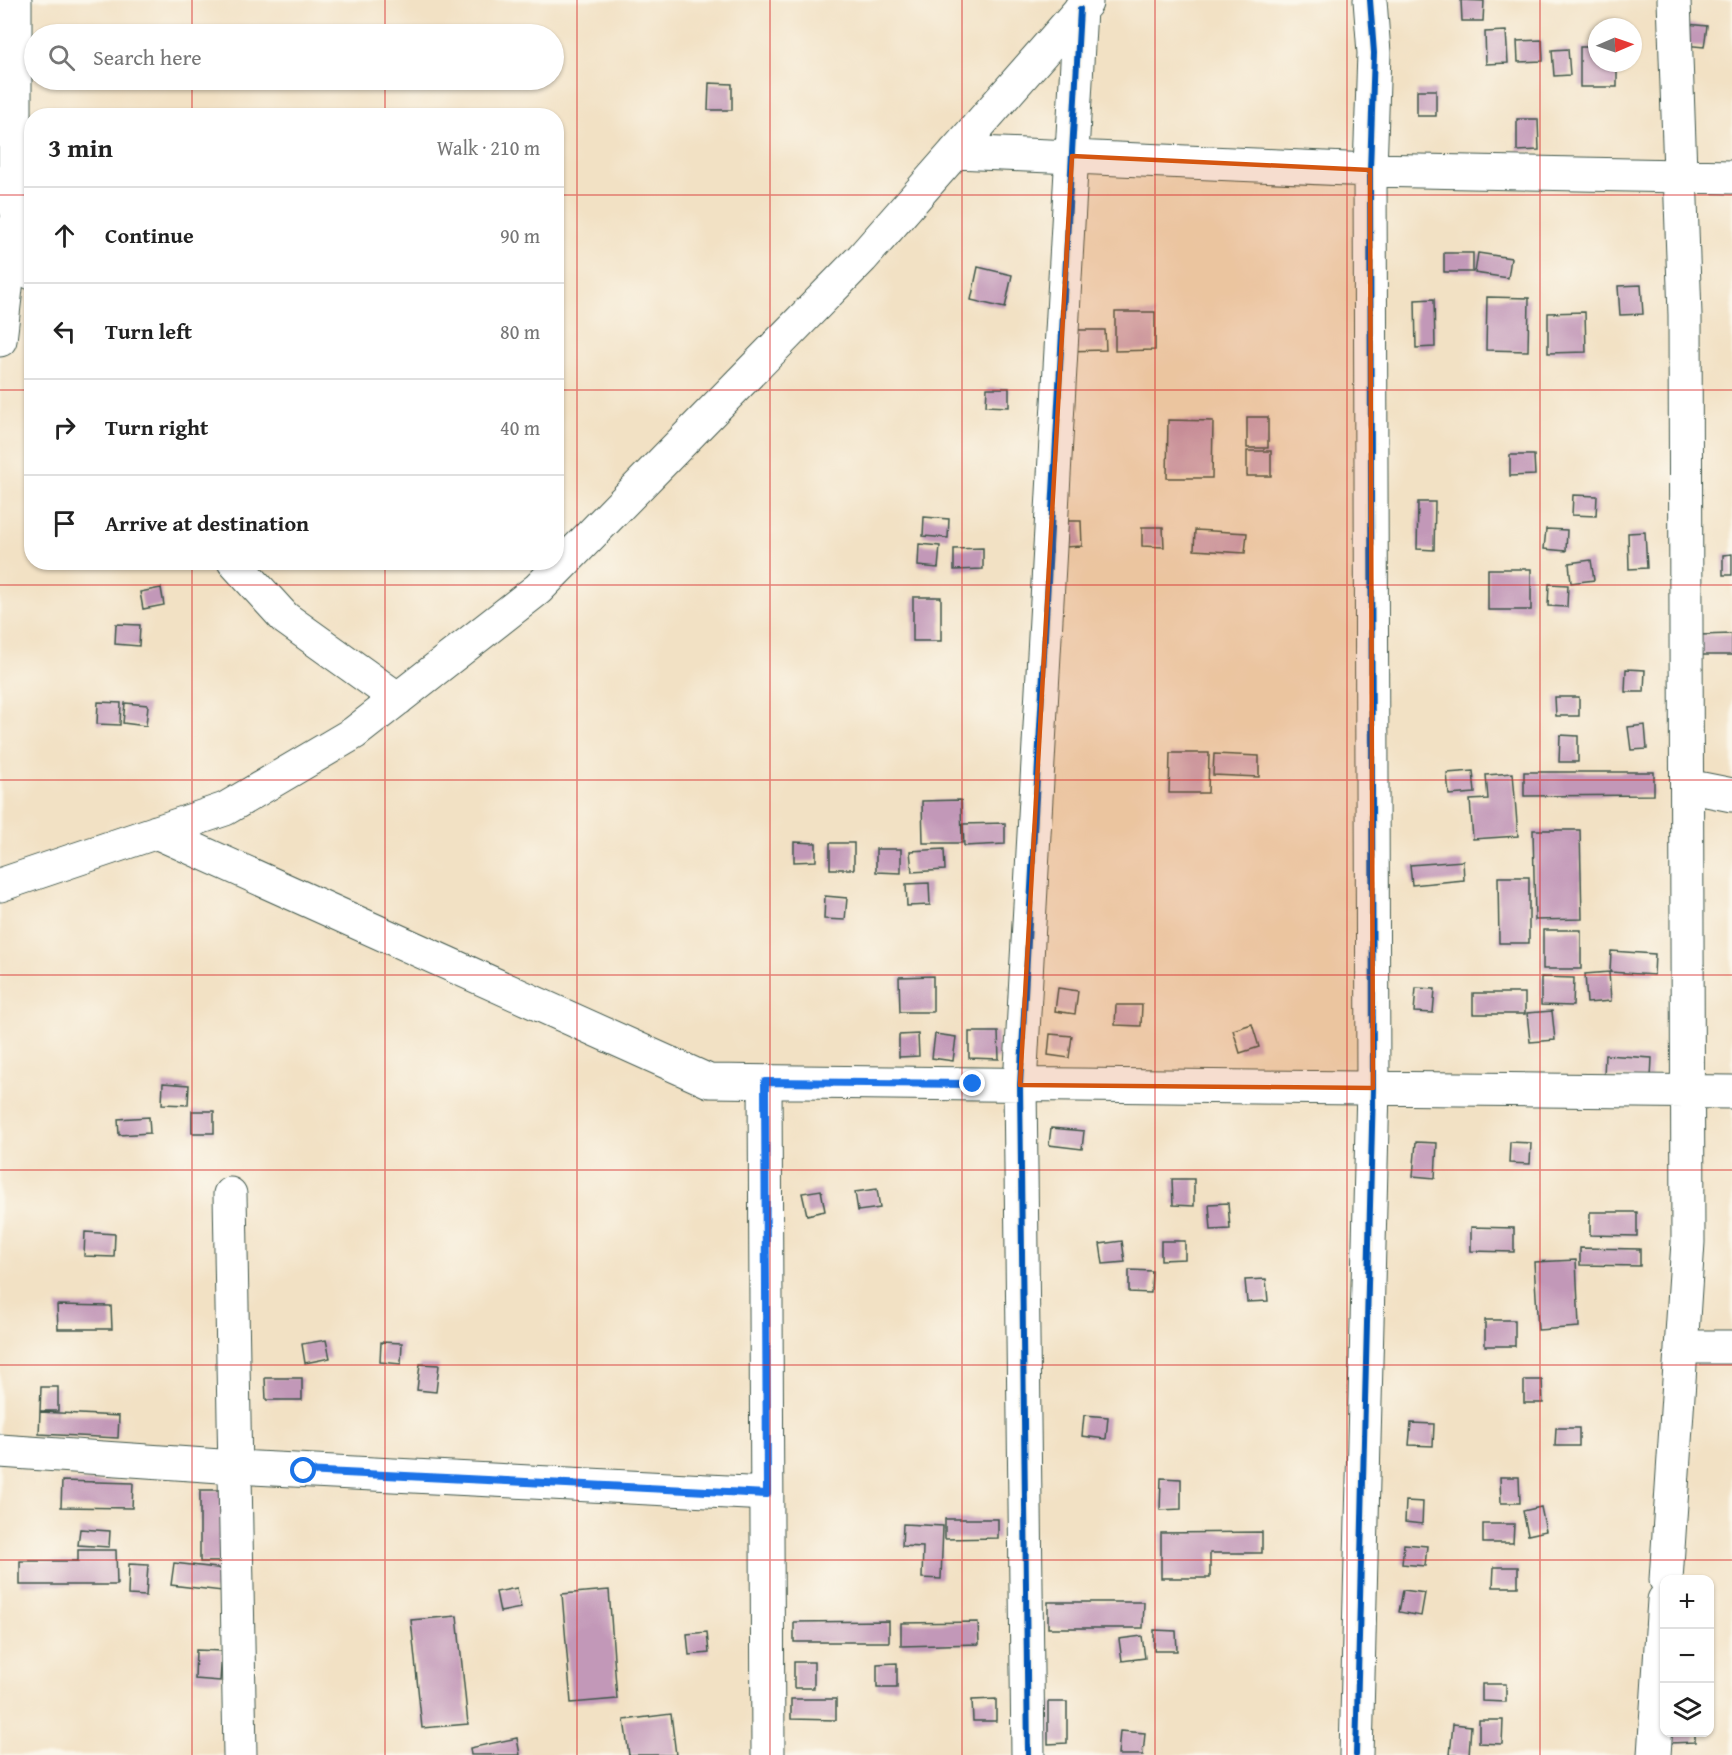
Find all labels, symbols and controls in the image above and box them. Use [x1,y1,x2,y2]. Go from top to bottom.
north arrow [1588,18,1642,72]
search box [24,24,564,90]
icon: search [45,41,78,74]
text: Search here [93,41,202,73]
text: 3 min [48,128,113,167]
text: Walk · 210 m [437,133,540,162]
icon: ahead [48,219,81,252]
text: Continue [105,219,194,251]
text: 90 m [500,221,540,250]
icon: left [48,315,81,348]
text: Turn left [105,315,192,347]
text: 80 m [500,317,540,346]
icon: right [48,411,81,444]
text: Turn right [105,411,208,443]
text: 40 m [500,413,540,442]
icon: arrive [48,507,81,540]
text: Arrive at destination [105,507,309,539]
route end [959,1070,985,1096]
route start [290,1457,316,1483]
map controls [1660,1575,1714,1737]
button: + [1660,1575,1714,1629]
button: − [1660,1629,1714,1683]
button: layers [1660,1683,1714,1737]

